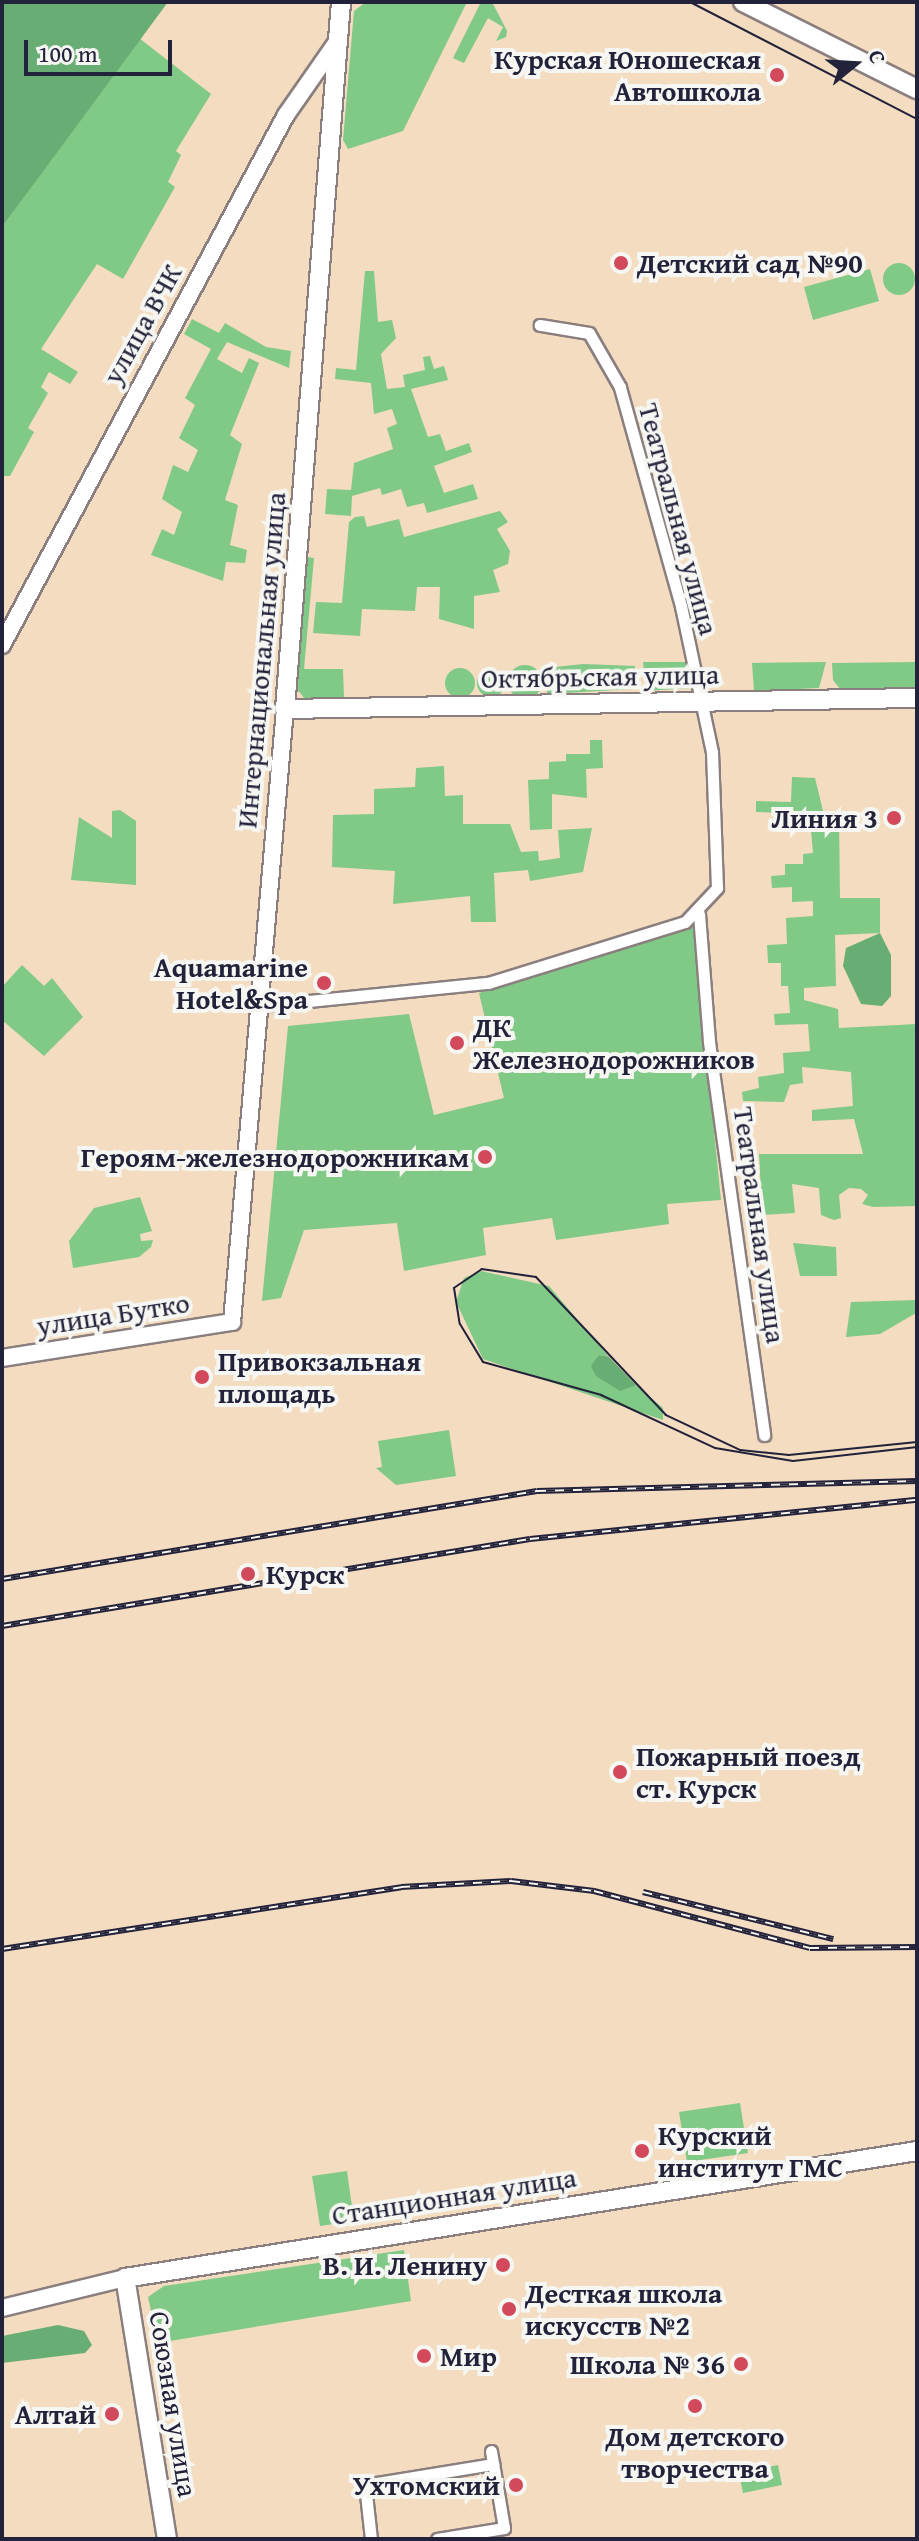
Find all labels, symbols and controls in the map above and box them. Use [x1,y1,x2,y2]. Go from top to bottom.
scale bar [28,24,176,74]
north arrow [815,24,895,104]
text: 100 m [38,36,98,71]
place label: Курская Юношеская Автошкола [494,42,761,108]
text: С [861,46,895,67]
marker: Курская Юношеская Автошкола [768,66,786,84]
place label: Детский сад №90 [637,246,863,280]
marker: Детский сад №90 [612,254,630,272]
street label: улица ВЧК [95,258,189,390]
street label: Театральная улица [632,400,726,638]
street label: Интернациональная улица [230,491,292,829]
street label: Октябрьская улица [481,657,719,695]
place label: Линия 3 [771,801,878,835]
marker: Линия 3 [885,809,903,827]
place label: Aquamarine Hotel&Spa [154,950,308,1016]
marker: Aquamarine Hotel&Spa [315,974,333,992]
place label: ДК Железнодорожников [473,1010,755,1076]
marker: ДК Железнодорожников [448,1034,466,1052]
street label: Театральная улица [727,1105,793,1345]
place label: Героям-железнодорожникам [81,1140,469,1174]
marker: Героям-железнодорожникам [476,1148,494,1166]
street label: улица Бутко [34,1285,192,1343]
place label: Привокзальная площадь [218,1344,421,1410]
marker: Привокзальная площадь [193,1368,211,1386]
place label: Курск [266,1557,344,1591]
marker: Курск [237,1563,259,1585]
place label: Пожарный поезд ст. Курск [636,1739,861,1805]
marker: Пожарный поезд ст. Курск [611,1763,629,1781]
place label: Курский институт ГМС [658,2118,843,2184]
marker: Курский институт ГМС [633,2142,651,2160]
street label: Станционная улица [329,2160,579,2232]
place label: В. И. Ленину [323,2248,487,2282]
marker: В. И. Ленину [494,2256,512,2274]
place label: Десткая школа искусств №2 [525,2276,722,2342]
marker: Десткая школа искусств №2 [500,2300,518,2318]
street label: Союзная улица [143,2309,205,2499]
place label: Мир [440,2339,497,2373]
marker: Мир [415,2347,433,2365]
place label: Школа № 36 [570,2347,725,2381]
marker: Школа № 36 [732,2355,750,2373]
place label: Алтай [15,2397,96,2431]
marker: Дом детского творчества [686,2397,704,2415]
marker: Алтай [103,2405,121,2423]
place label: Дом детского творчества [606,2419,784,2485]
place label: Ухтомский [353,2468,500,2502]
marker: Ухтомский [507,2476,525,2494]

